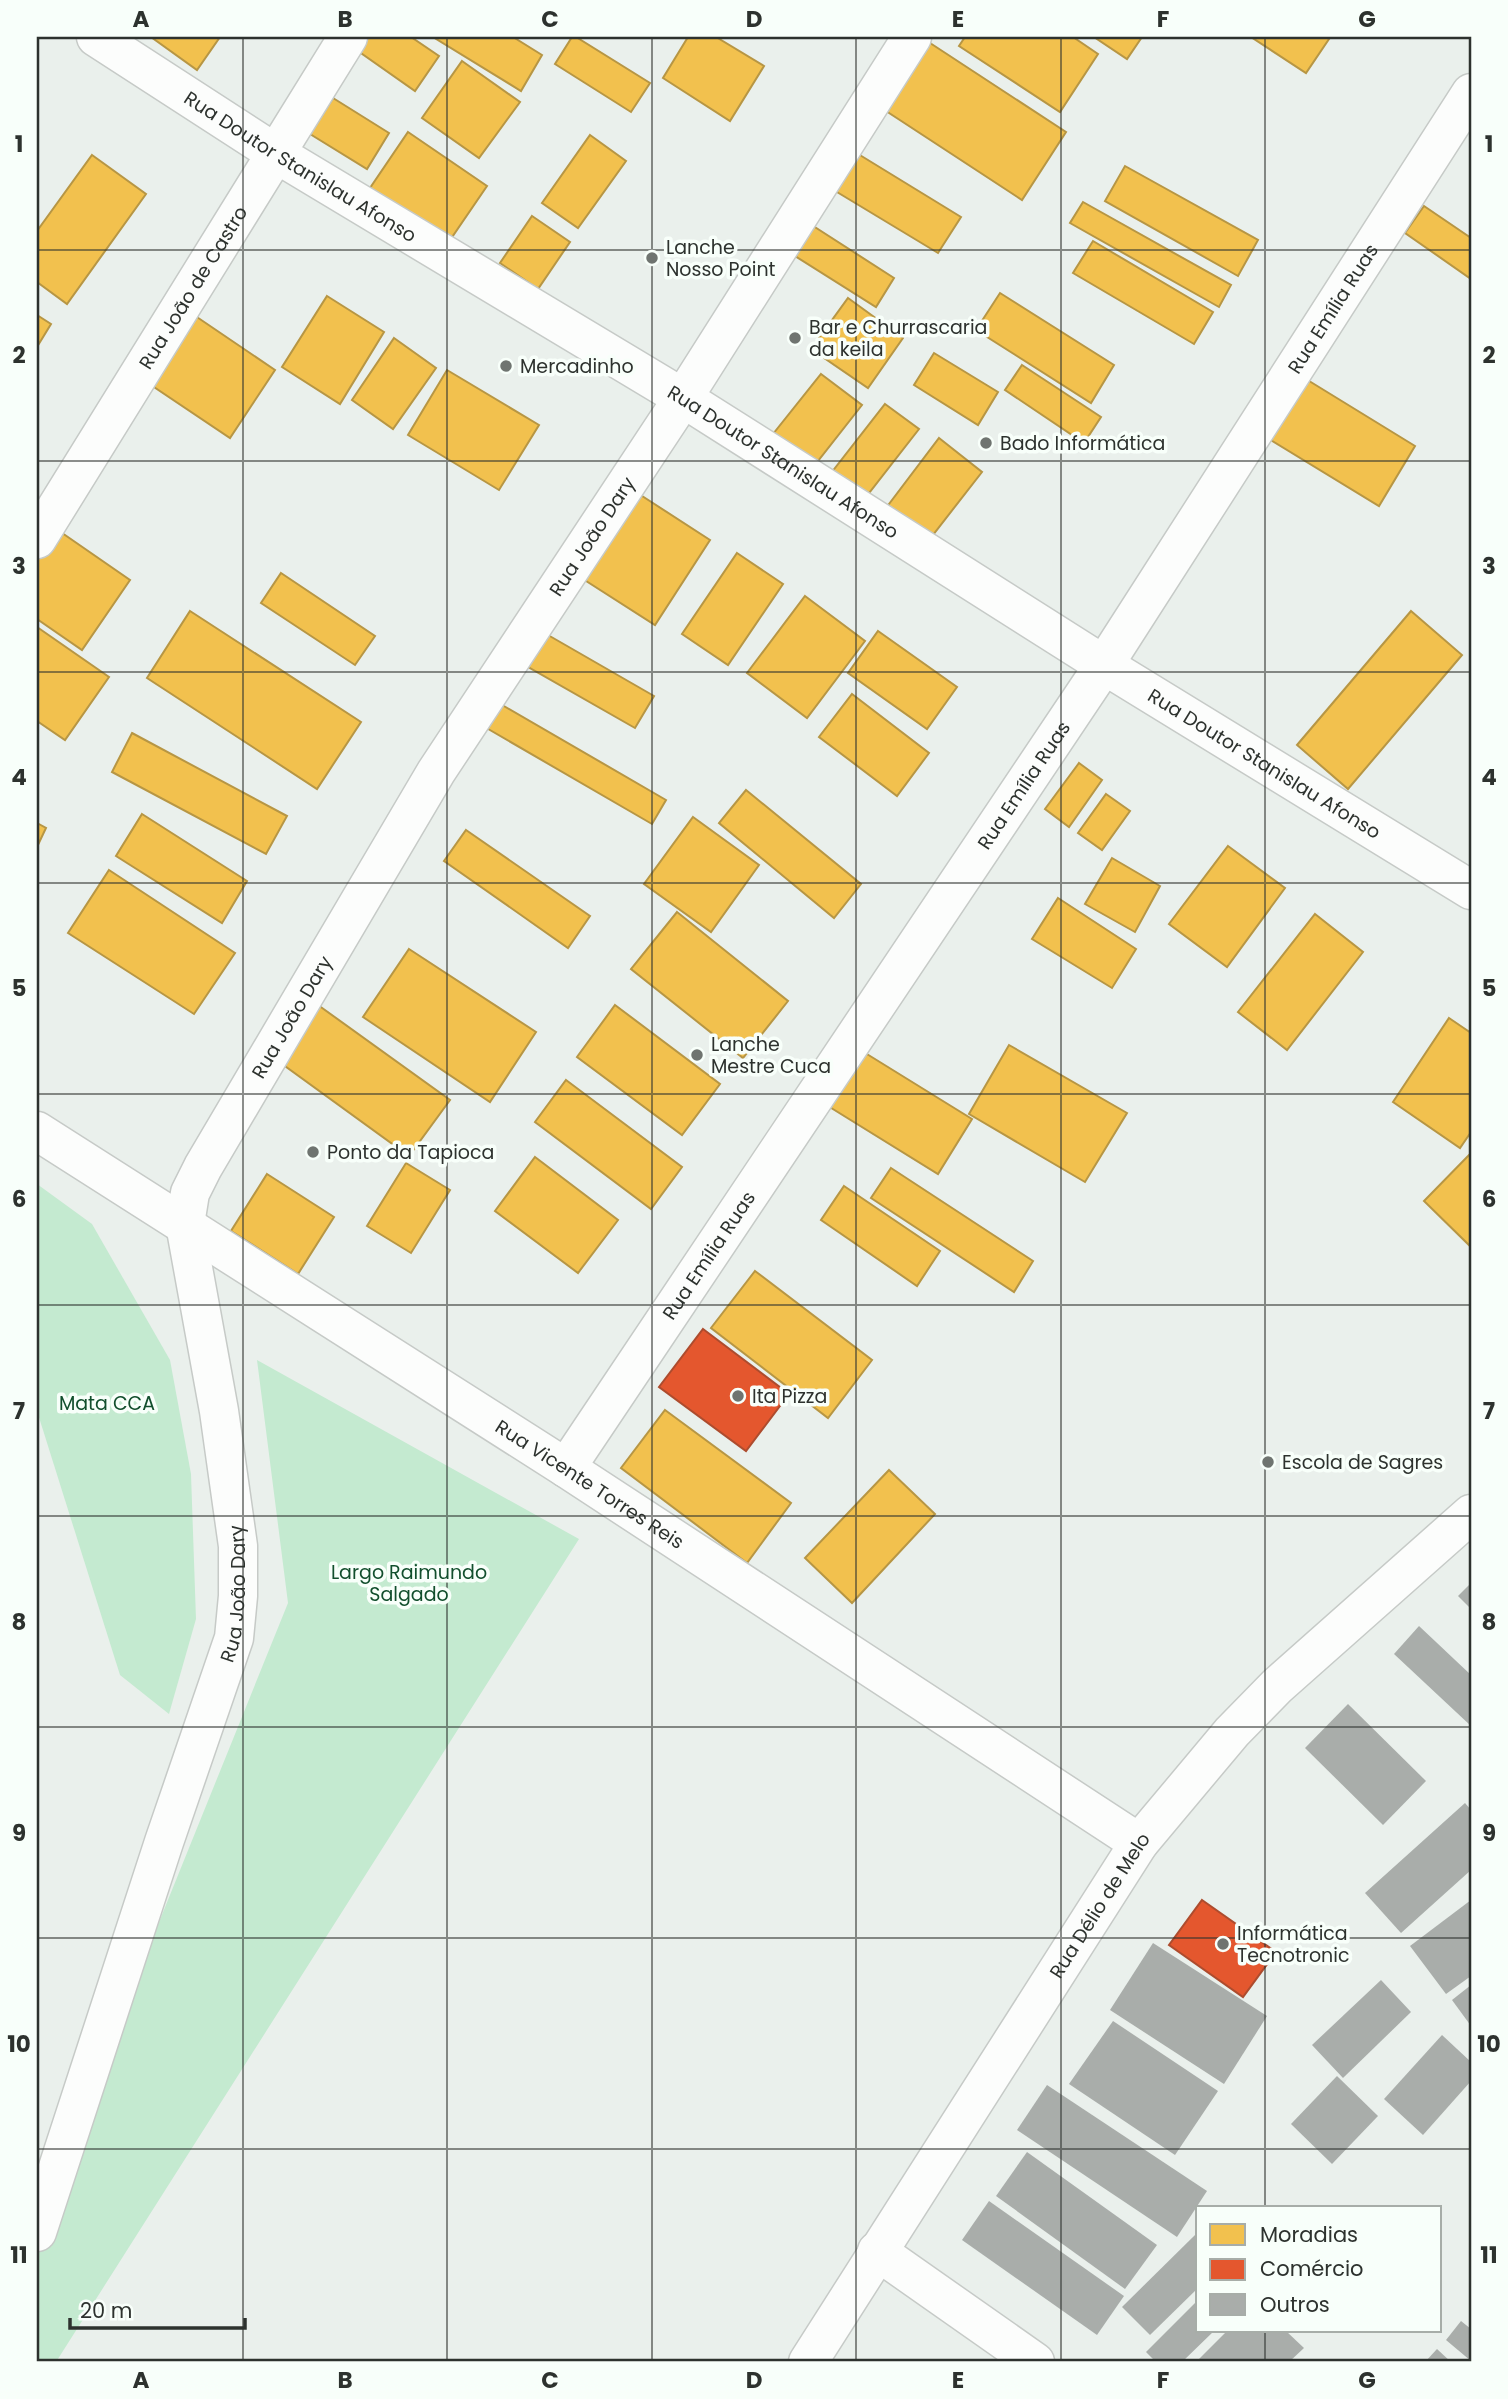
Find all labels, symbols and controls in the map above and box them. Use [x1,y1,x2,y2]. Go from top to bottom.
text: A [133,3,150,35]
text: B [337,3,353,35]
text: C [541,3,559,35]
text: D [746,3,762,35]
text: E [952,3,964,35]
text: F [1157,3,1169,35]
text: G [1358,3,1376,35]
street label: Rua Doutor Stanislau Afonso [179,85,421,249]
text: 1 [15,128,23,160]
text: 1 [1485,128,1493,160]
street label: Rua João de Castro [132,201,254,374]
place label: Lanche Nosso Point [666,234,776,283]
street label: Rua Emília Ruas [1281,239,1385,379]
marker: Lanche Nosso Point [644,250,660,266]
place label: Bar e Churrascaria da keila [809,314,987,363]
marker: Bar e Churrascaria da keila [787,330,803,346]
text: 2 [12,339,26,371]
text: 2 [1482,339,1496,371]
place label: Mercadinho [520,353,634,380]
marker: Mercadinho [498,358,514,374]
street label: Rua Doutor Stanislau Afonso [662,379,904,545]
place label: Bado Informática [1000,430,1165,457]
marker: Bado Informática [978,435,994,451]
street label: Rua João Dary [543,471,642,602]
text: 3 [12,550,26,582]
text: 3 [1482,550,1496,582]
street label: Rua Doutor Stanislau Afonso [1143,682,1386,846]
street label: Rua Emília Ruas [971,716,1077,855]
text: 4 [11,761,27,793]
text: 4 [1481,761,1497,793]
street label: Rua João Dary [245,951,339,1084]
text: 5 [12,972,26,1004]
text: 5 [1482,972,1496,1004]
place label: Lanche Mestre Cuca [711,1031,831,1080]
marker: Lanche Mestre Cuca [689,1047,705,1063]
place label: Ponto da Tapioca [327,1139,494,1166]
marker: Ponto da Tapioca [305,1144,321,1160]
text: 6 [12,1183,26,1215]
text: 6 [1482,1183,1496,1215]
street label: Rua Emília Ruas [656,1186,762,1325]
place label: Ita Pizza [752,1383,827,1410]
marker: Ita Pizza [730,1388,746,1404]
park label: Mata CCA [59,1390,155,1417]
text: 7 [13,1395,25,1427]
text: 7 [1483,1395,1495,1427]
street label: Rua Vicente Torres Reis [490,1413,689,1556]
place label: Escola de Sagres [1282,1449,1443,1476]
marker: Escola de Sagres [1260,1454,1276,1470]
street label: Rua João Dary [214,1523,252,1666]
park label: Largo Raimundo Salgado [331,1559,487,1608]
text: 8 [12,1606,26,1638]
text: 8 [1482,1606,1496,1638]
text: 9 [12,1817,26,1849]
text: 9 [1482,1817,1496,1849]
street label: Rua Délio de Melo [1043,1827,1157,1983]
place label: Informática Tecnotronic [1237,1920,1349,1969]
marker: Informática Tecnotronic [1215,1936,1231,1952]
text: 10 [7,2028,31,2060]
text: 10 [1477,2028,1501,2060]
legend [1196,2206,1442,2332]
text: Moradias [1260,2220,1358,2249]
text: 11 [10,2239,28,2271]
text: 11 [1480,2239,1498,2271]
text: Comércio [1260,2254,1364,2283]
scale bar [70,2287,245,2331]
text: Outros [1260,2290,1330,2319]
text: 20 m [80,2296,133,2325]
text: A [133,2364,150,2396]
text: B [337,2364,353,2396]
text: C [541,2364,559,2396]
text: D [746,2364,762,2396]
text: E [952,2364,964,2396]
text: F [1157,2364,1169,2396]
text: G [1358,2364,1376,2396]

